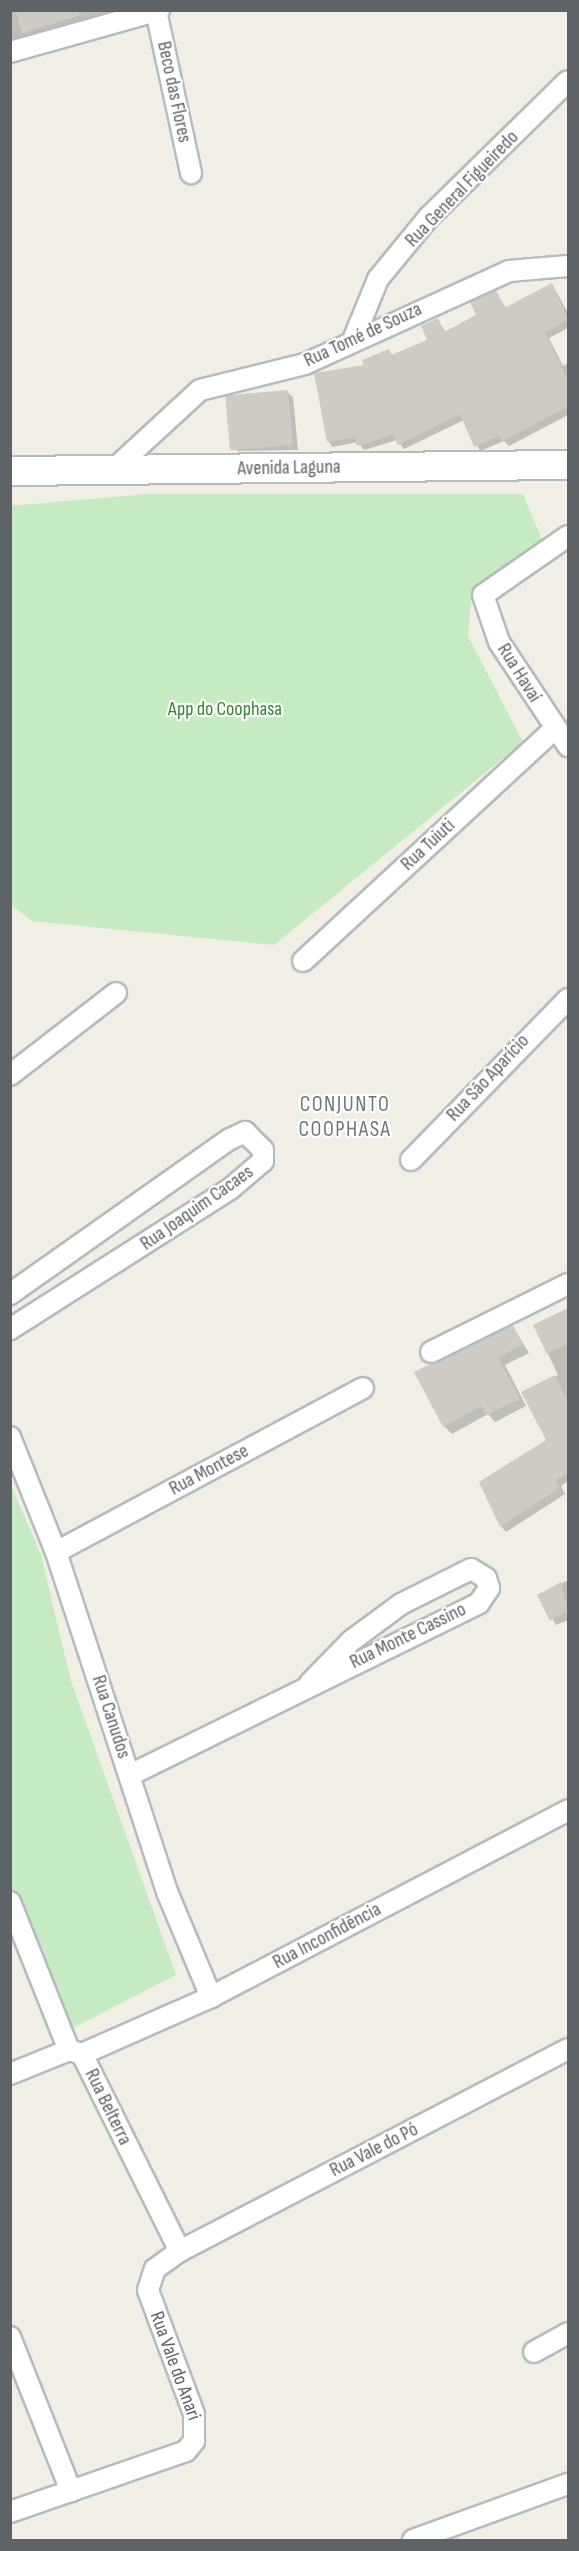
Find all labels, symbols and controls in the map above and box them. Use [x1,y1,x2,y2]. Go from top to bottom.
street label: Beco das Flores [152,39,196,145]
street label: Rua General Figueiredo [400,126,524,252]
street label: Rua Tomé de Souza [300,297,426,373]
street label: Avenida Laguna [237,455,341,481]
street label: Rua Havaí [492,639,546,707]
park label: App do Coophasa [168,697,282,721]
street label: Rua Tuiuti [396,814,460,876]
street label: Rua São Aparício [442,1029,534,1127]
district label: CONJUNTO COOPHASA [299,1091,391,1142]
street label: Rua Joaquim Cacaes [136,1160,258,1256]
street label: Rua Montese [165,1439,253,1501]
street label: Rua Monte Cassino [346,1598,470,1674]
street label: Rua Canudos [86,1672,136,1762]
street label: Rua Inconfidência [269,1897,385,1975]
street label: Rua Belterra [79,2065,137,2149]
street label: Rua Vale do Pó [326,2118,422,2182]
street label: Rua Vale do Anari [144,2308,206,2424]

